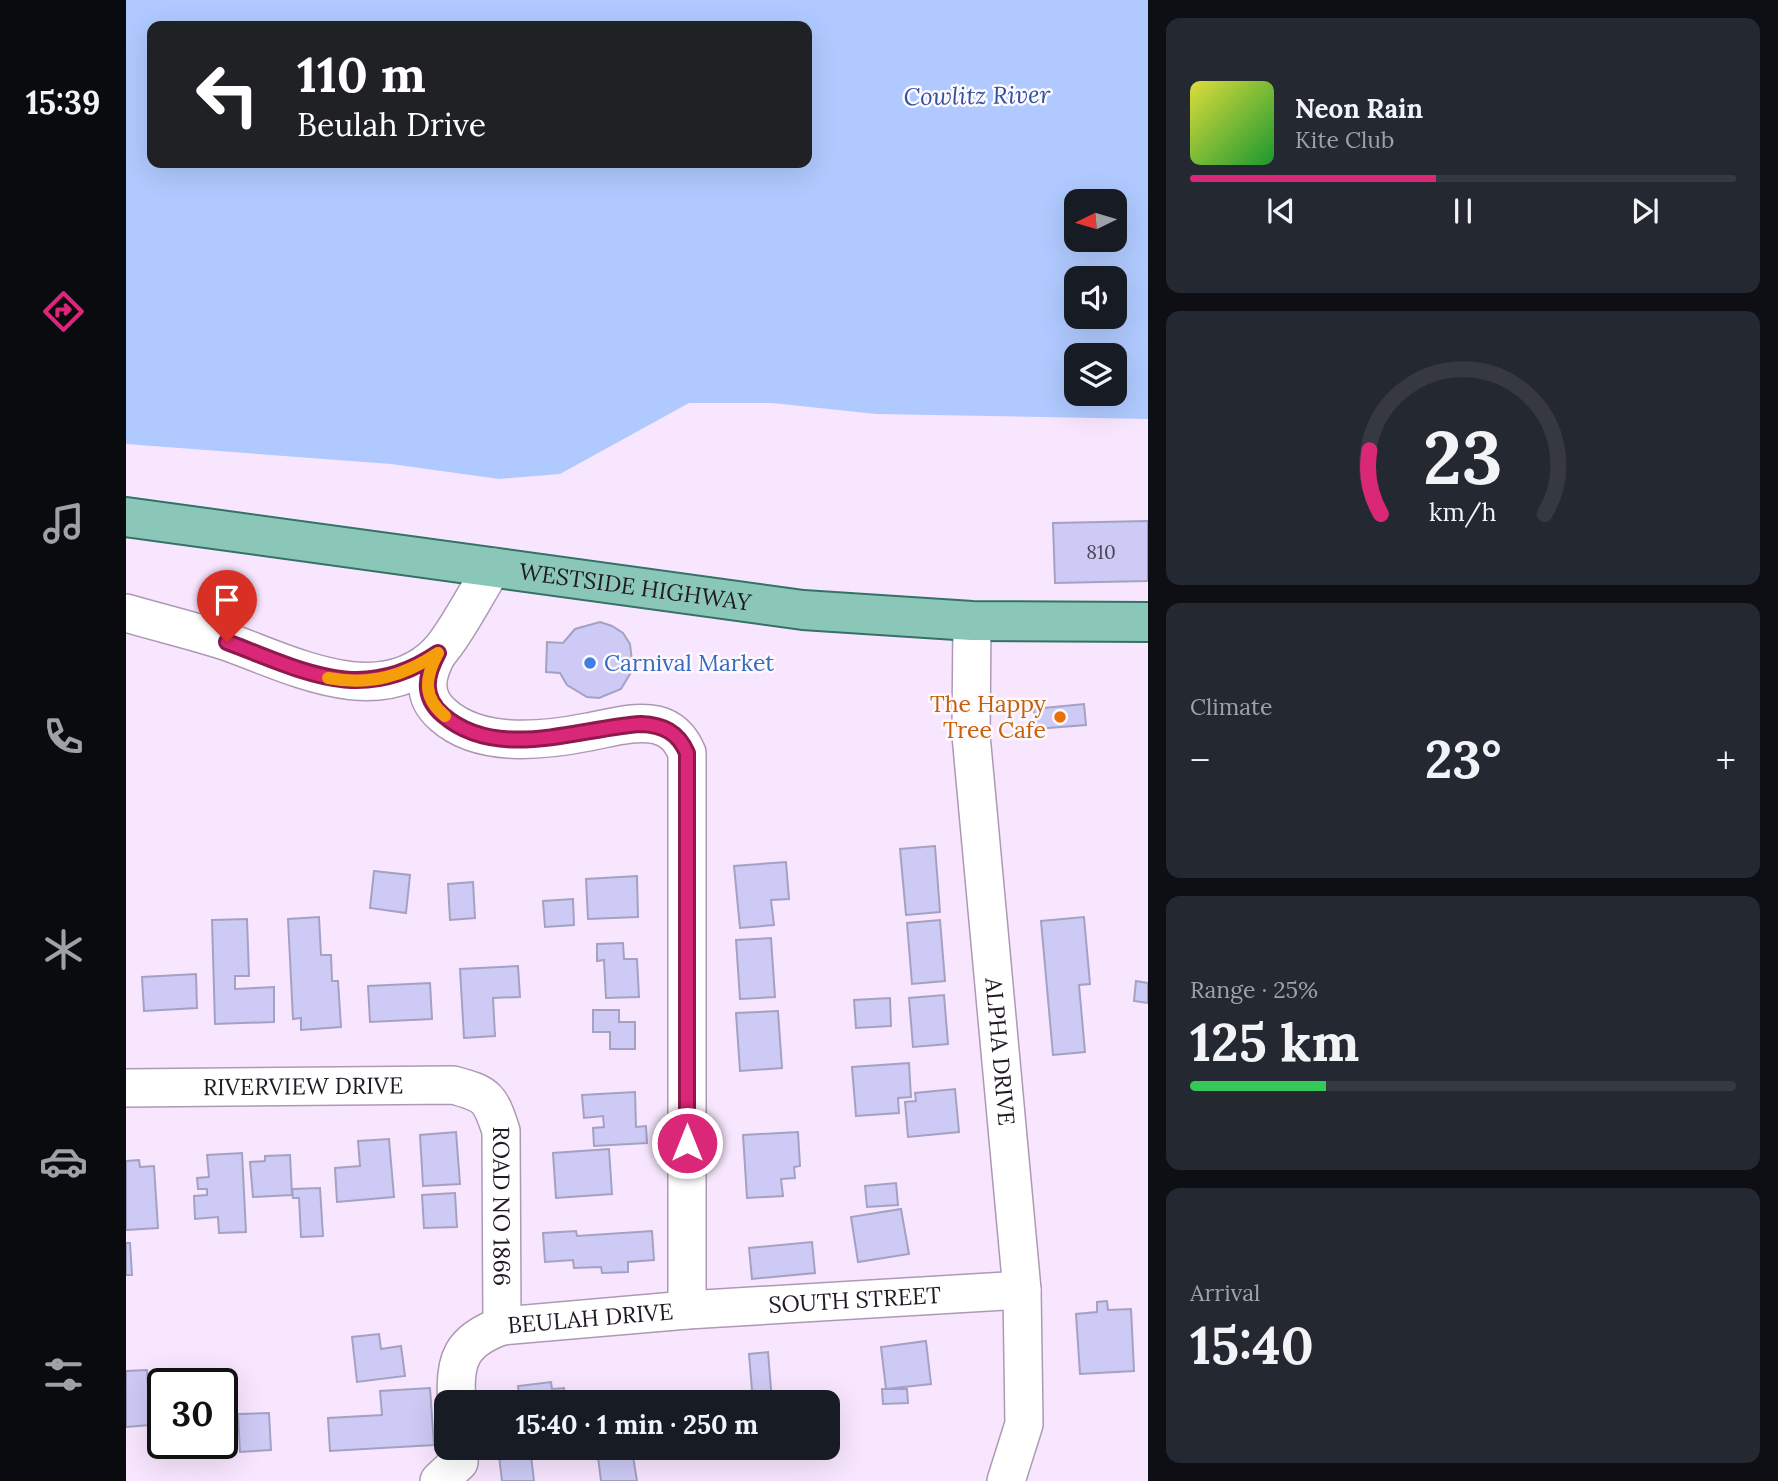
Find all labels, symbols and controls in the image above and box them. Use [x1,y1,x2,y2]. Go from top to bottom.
text: 110 m [297,43,426,105]
icon: left [182,49,273,140]
water label: Cowlitz River [903,79,1051,112]
text: 15:39 [26,82,100,123]
text: Neon Rain [1295,92,1423,125]
text: Beulah Drive [297,104,486,145]
text: Kite Club [1295,125,1394,154]
north arrow [1064,189,1127,252]
map controls [1064,189,1127,406]
icon: previous [1262,192,1300,230]
icon: pause [1444,192,1482,230]
icon: next [1626,192,1664,230]
button: sound [1064,266,1127,329]
icon: directions [39,287,88,336]
button: layers [1064,343,1127,406]
text: 23 [1423,411,1503,504]
text: km/h [1429,496,1497,528]
icon: music [39,499,88,548]
house number: 810 [1086,540,1116,564]
street label: WESTSIDE HIGHWAY [517,556,754,617]
pin [197,570,257,642]
icon: arrive [208,581,246,619]
place label: Carnival Market [604,648,774,677]
marker: Carnival Market [582,655,598,671]
place label: The Happy Tree Cafe [930,689,1047,744]
text: Climate [1190,692,1272,721]
marker: The Happy Tree Cafe [1052,709,1068,725]
icon: phone [39,712,88,761]
text: 23° [1425,726,1501,792]
text: − [1190,736,1210,784]
text: + [1716,736,1736,784]
icon: climate [39,925,88,974]
street label: ALPHA DRIVE [979,975,1022,1127]
text: Range · 25% [1190,975,1318,1004]
text: 125 km [1190,1009,1359,1075]
street label: RIVERVIEW DRIVE [203,1070,403,1101]
position arrow [650,1106,724,1180]
street label: ROAD NO 1866 [487,1126,517,1286]
icon: car [39,1137,88,1186]
text: Arrival [1190,1278,1260,1307]
street label: SOUTH STREET [768,1280,942,1319]
street label: BEULAH DRIVE [506,1296,674,1339]
text: 15:40 [1190,1312,1314,1378]
icon: filters [39,1350,88,1399]
speed limit sign: 30 [147,1368,238,1459]
text: 15:40 · 1 min · 250 m [516,1408,758,1441]

